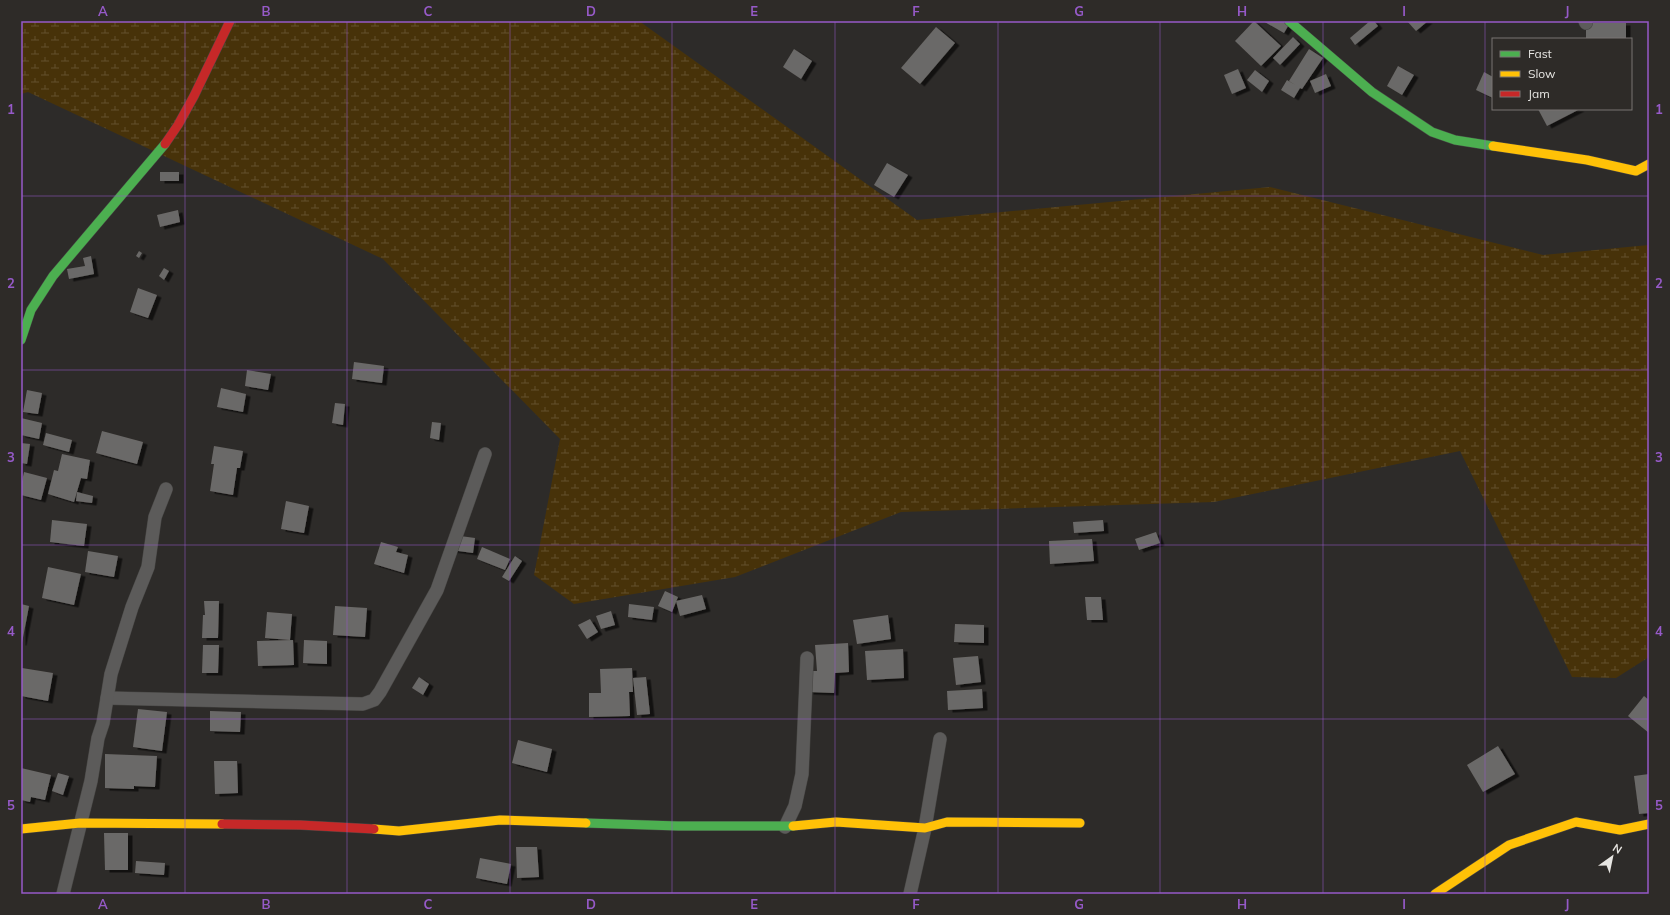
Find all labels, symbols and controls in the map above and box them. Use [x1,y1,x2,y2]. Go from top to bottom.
text: A [98,3,108,19]
text: B [262,3,271,19]
text: C [424,3,433,19]
text: D [586,3,596,19]
text: E [750,3,758,19]
text: F [912,3,920,19]
text: G [1074,3,1084,19]
text: H [1237,3,1247,19]
text: I [1402,3,1406,19]
text: J [1565,3,1569,19]
legend [1492,38,1632,110]
text: Fast [1528,46,1552,61]
text: Slow [1528,66,1556,81]
text: Jam [1528,86,1550,101]
text: 1 [7,101,15,117]
text: 1 [1655,101,1663,117]
text: 2 [7,275,15,291]
text: 2 [1655,275,1663,291]
text: 3 [7,449,15,465]
text: 3 [1655,449,1663,465]
text: 4 [7,623,15,639]
text: 4 [1655,623,1663,639]
text: 5 [7,797,15,813]
text: 5 [1655,797,1663,813]
north arrow [1592,837,1632,877]
text: N [1610,840,1625,857]
text: A [98,896,108,912]
text: B [262,896,271,912]
text: C [424,896,433,912]
text: D [586,896,596,912]
text: E [750,896,758,912]
text: F [912,896,920,912]
text: G [1074,896,1084,912]
text: H [1237,896,1247,912]
text: I [1402,896,1406,912]
text: J [1565,896,1569,912]

